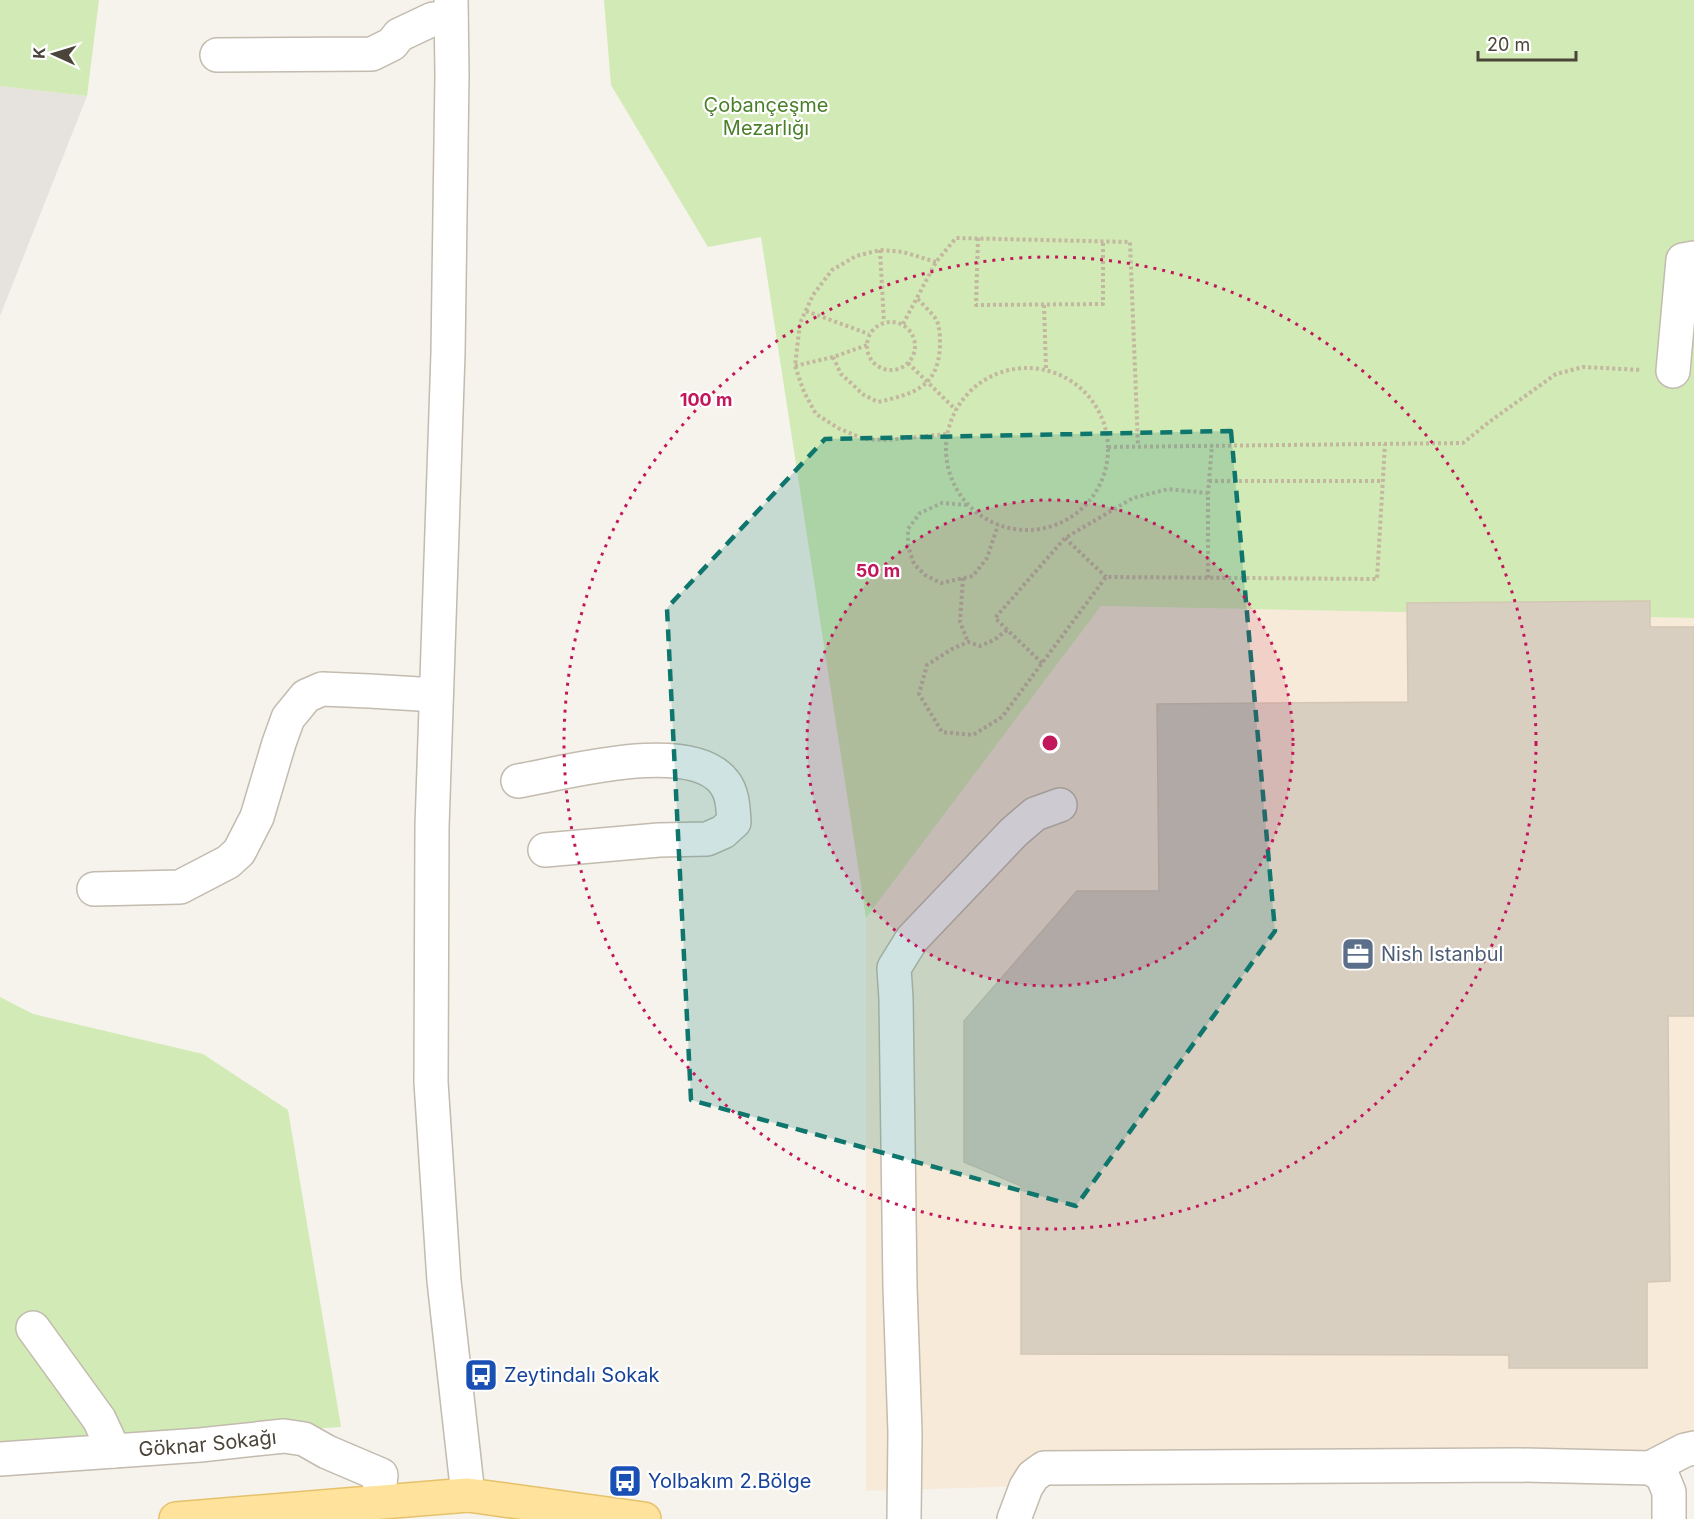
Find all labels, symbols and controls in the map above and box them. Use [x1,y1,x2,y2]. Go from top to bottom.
north arrow [24,24,84,84]
scale bar [1478,24,1576,62]
text: 20 m [1487,34,1530,55]
text: K [29,46,49,59]
park label: Çobançeşme Mezarlığı [704,93,828,140]
text: 100 m [680,389,732,410]
text: 50 m [856,560,900,581]
centre of rings [1040,733,1060,753]
office icon: Nish Istanbul [1340,936,1376,972]
place label: Nish Istanbul [1381,942,1503,966]
bus stop icon: Zeytindalı Sokak [463,1357,499,1393]
place label: Zeytindalı Sokak [504,1363,659,1387]
street label: Göknar Sokağı [138,1425,278,1461]
bus stop icon: Yolbakım 2.Bölge [607,1463,643,1499]
place label: Yolbakım 2.Bölge [648,1469,811,1493]

